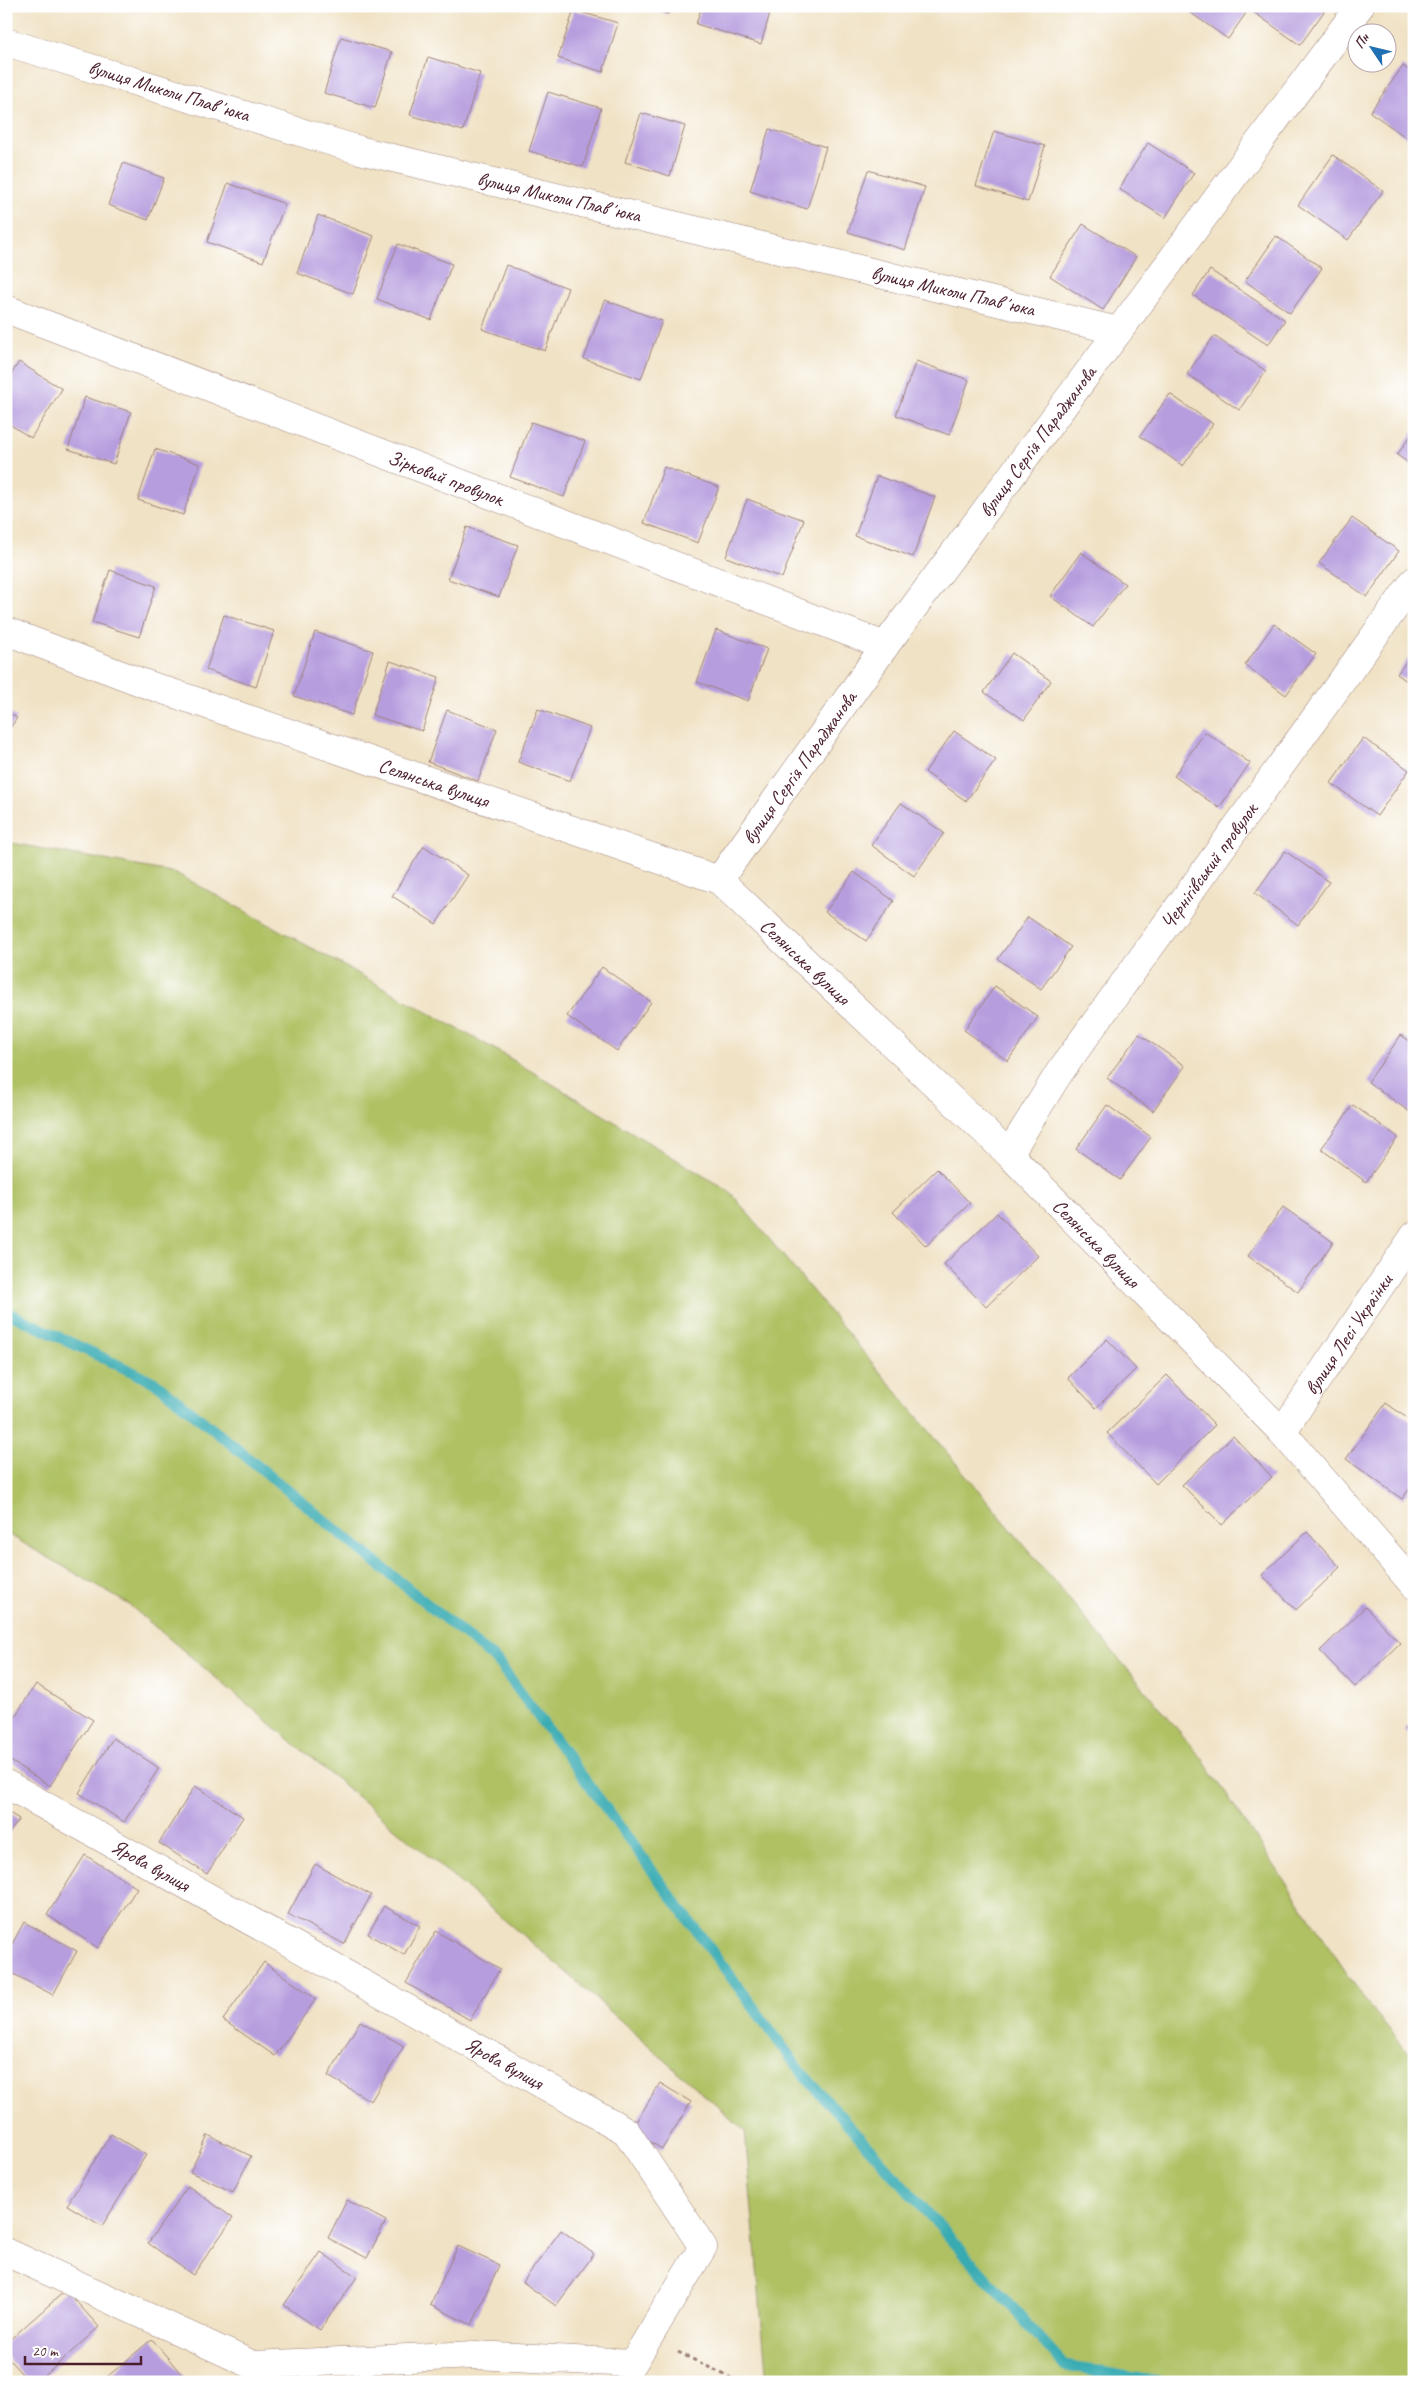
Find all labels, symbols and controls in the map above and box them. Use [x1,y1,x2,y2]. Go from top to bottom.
north arrow [1348,22,1398,72]
text: Пн [1351,29,1373,52]
street label: вулиця Миколи Плавʼюка [85,55,254,128]
street label: вулиця Миколи Плавʼюка [475,166,645,228]
street label: вулиця Миколи Плавʼюка [869,260,1039,322]
street label: вулиця Сергія Параджанова [973,359,1102,522]
street label: Зірковий провулок [385,444,509,512]
street label: вулиця Сергія Параджанова [736,685,863,849]
street label: Селянська вулиця [376,752,494,814]
street label: Чернігівський провулок [1155,796,1264,934]
street label: Селянська вулиця [755,913,857,1012]
street label: Селянська вулиця [1047,1193,1147,1294]
street label: вулиця Лесі Українки [1298,1268,1398,1399]
street label: Ярова вулиця [107,1833,196,1898]
street label: Ярова вулиця [461,2031,549,2096]
scale bar [25,2333,141,2365]
text: 20 m [32,2342,59,2361]

